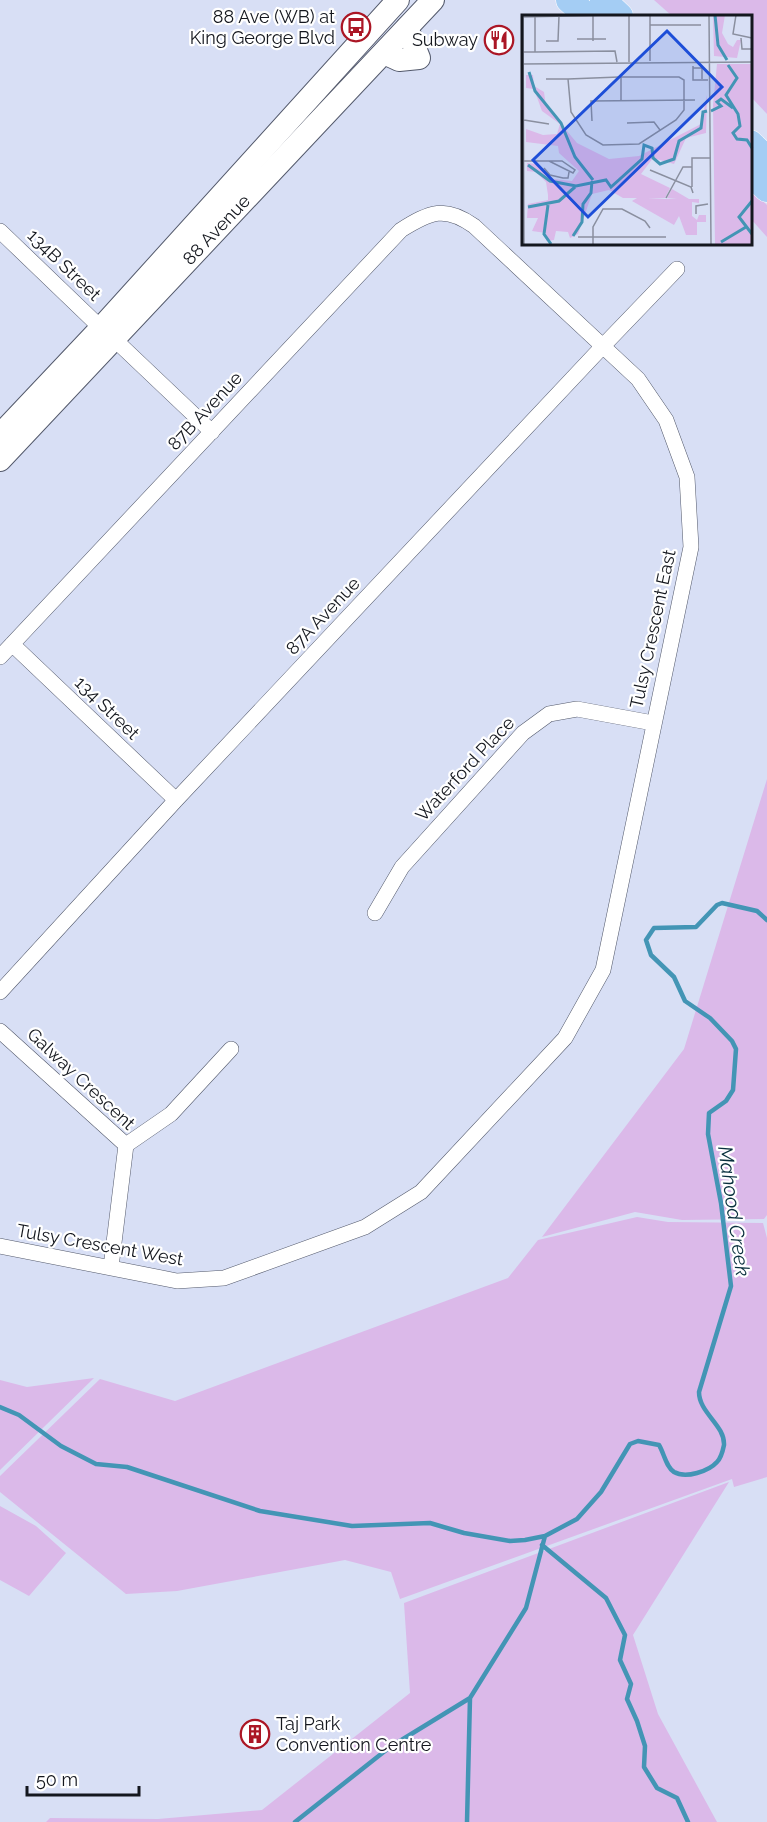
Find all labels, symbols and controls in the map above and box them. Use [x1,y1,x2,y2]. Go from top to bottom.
place label: 88 Ave (WB) at King George Blvd [190,6,335,48]
bus stop icon: 88 Ave (WB) at King George Blvd [340,11,372,43]
inset map [522,15,752,244]
restaurant icon: Subway [483,24,515,56]
place label: Subway [412,29,478,50]
street label: 88 Avenue [178,190,255,269]
street label: 134B Street [23,225,105,305]
street label: 87B Avenue [163,367,247,454]
street label: Tulsy Crescent East [625,548,680,710]
street label: 87A Avenue [281,572,364,659]
street label: 134 Street [71,672,144,744]
street label: Waterford Place [411,712,519,825]
street label: Galway Crescent [23,1023,140,1134]
water label: Mahood Creek [713,1144,755,1278]
street label: Tulsy Crescent West [15,1220,185,1269]
place label: Taj Park Convention Centre [276,1713,432,1755]
building icon: Taj Park Convention Centre [239,1718,271,1750]
scale bar [27,1759,140,1797]
text: 50 m [36,1769,78,1790]

